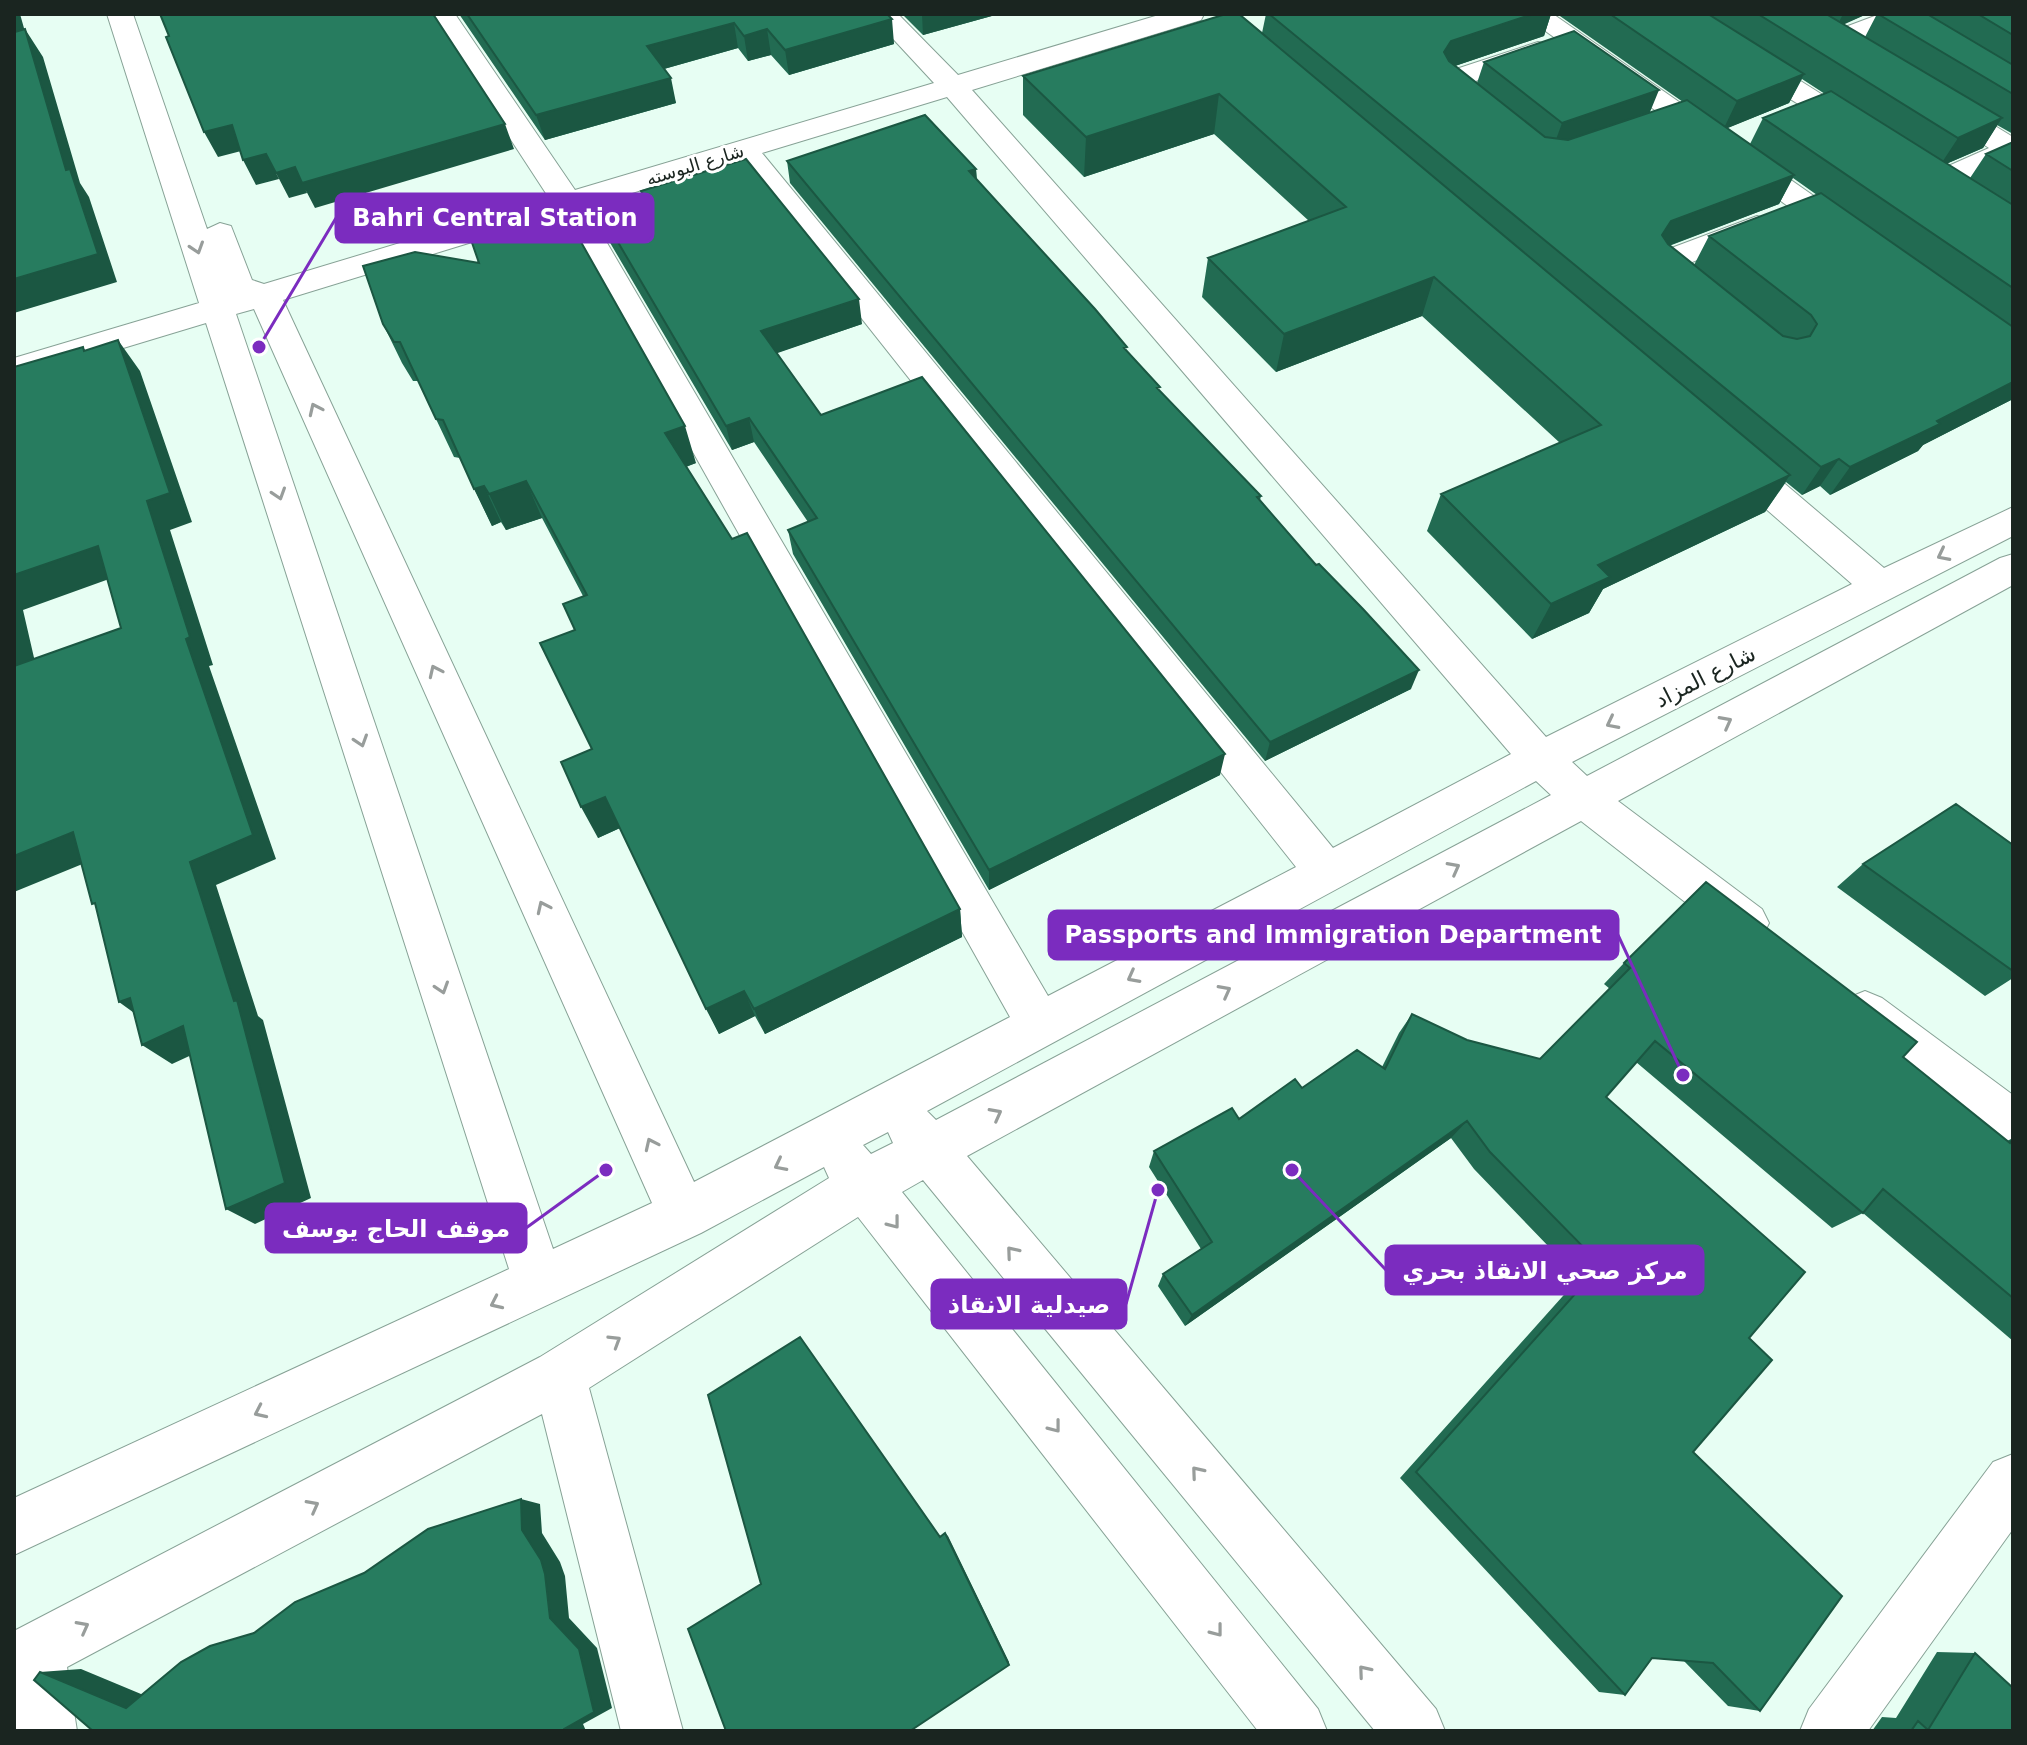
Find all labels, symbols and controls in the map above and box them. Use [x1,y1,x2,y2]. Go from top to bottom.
street label: شارع البوسته [643,140,747,190]
callout: Bahri Central Station [336,194,653,242]
text: Bahri Central Station [352,204,638,232]
one-way arrow [188,240,204,254]
one-way arrow [309,402,325,417]
one-way arrow [270,487,286,501]
one-way arrow [1937,545,1952,561]
street label: شارع المزاد [1651,640,1760,712]
one-way arrow [429,664,445,679]
one-way arrow [1605,714,1620,729]
one-way arrow [1717,717,1732,732]
one-way arrow [351,734,367,748]
one-way arrow [1446,862,1460,878]
one-way arrow [537,901,553,915]
callout: Passports and Immigration Department [1049,911,1618,959]
text: Passports and Immigration Department [1065,921,1601,949]
one-way arrow [1127,967,1141,982]
one-way arrow [433,980,449,994]
one-way arrow [1217,986,1232,1001]
one-way arrow [988,1109,1003,1124]
one-way arrow [644,1137,660,1152]
one-way arrow [773,1155,788,1170]
callout: موقف الحاج يوسف [266,1204,526,1252]
one-way arrow [885,1214,899,1229]
text: موقف الحاج يوسف [282,1215,510,1243]
one-way arrow [1007,1246,1022,1261]
callout: مركز صحي الانقاذ بحري [1386,1246,1703,1294]
text: مركز صحي الانقاذ بحري [1402,1257,1688,1285]
callout: صيدلية الانقاذ [932,1280,1126,1328]
text: صيدلية الانقاذ [948,1291,1110,1319]
one-way arrow [490,1293,504,1309]
one-way arrow [606,1335,621,1351]
one-way arrow [254,1402,268,1418]
one-way arrow [1046,1418,1060,1433]
one-way arrow [1192,1467,1207,1481]
one-way arrow [305,1500,319,1515]
one-way arrow [75,1621,89,1636]
one-way arrow [1207,1622,1221,1637]
one-way arrow [1359,1666,1374,1681]

